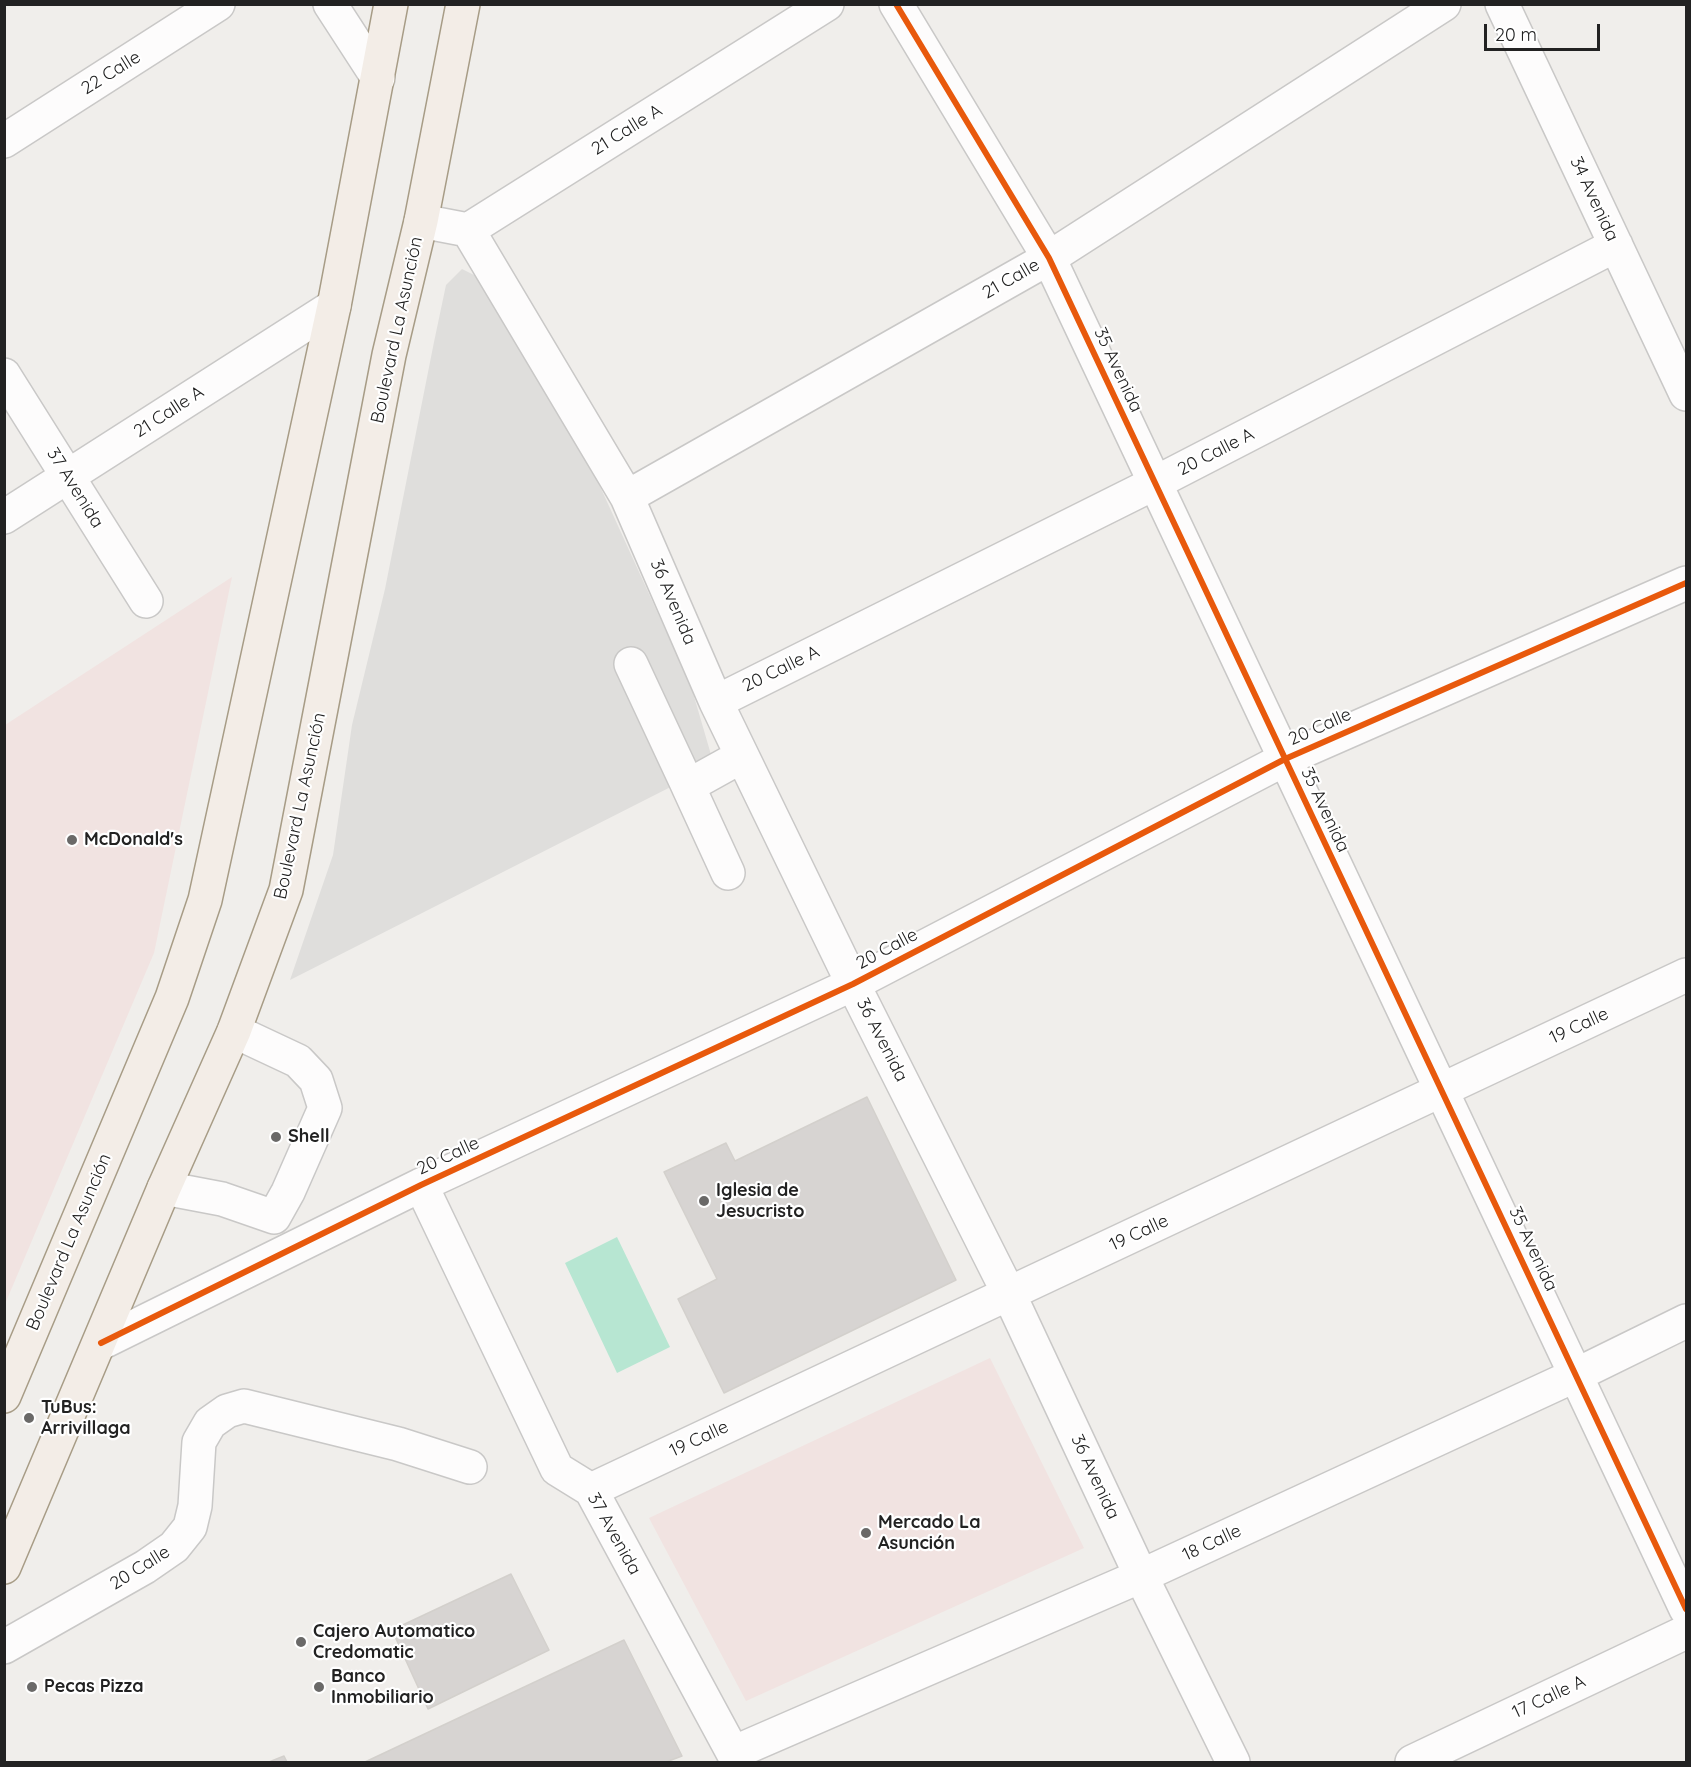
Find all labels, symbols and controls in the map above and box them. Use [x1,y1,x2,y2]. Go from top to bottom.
scale bar [1487,12,1602,50]
text: 20 m [1495,23,1537,46]
street label: 22 Calle [77,46,145,100]
street label: 21 Calle A [588,100,666,160]
street label: 34 Avenida [1565,153,1623,245]
street label: Boulevard La Asunción [367,235,427,425]
street label: 21 Calle [979,254,1043,304]
street label: 35 Avenida [1089,324,1147,416]
street label: 21 Calle A [130,381,208,443]
street label: 20 Calle A [1174,424,1258,480]
street label: 37 Avenida [42,444,108,532]
street label: 36 Avenida [645,556,701,648]
street label: 20 Calle A [739,641,823,697]
street label: 20 Calle [1285,704,1355,750]
street label: Boulevard La Asunción [270,711,330,901]
street label: 35 Avenida [1296,764,1354,856]
place label: McDonald's [84,829,183,851]
marker: McDonald's [65,833,79,847]
street label: 20 Calle [853,924,921,974]
street label: 36 Avenida [852,995,912,1085]
street label: 19 Calle [1546,1003,1612,1049]
place label: Shell [288,1126,330,1148]
marker: Shell [269,1130,283,1144]
street label: 20 Calle [413,1132,483,1180]
street label: Boulevard La Asunción [22,1150,116,1334]
place label: Iglesia de Jesucristo [716,1180,804,1222]
marker: Iglesia de Jesucristo [697,1194,711,1208]
street label: 35 Avenida [1504,1203,1562,1295]
street label: 19 Calle [1106,1210,1172,1256]
place label: TuBus: Arrivillaga [41,1397,130,1440]
marker: TuBus: Arrivillaga [22,1411,36,1425]
street label: 19 Calle [666,1416,732,1462]
street label: 36 Avenida [1066,1431,1124,1523]
street label: 37 Avenida [583,1489,645,1579]
place label: Mercado La Asunción [878,1512,980,1555]
street label: 18 Calle [1179,1520,1245,1566]
marker: Mercado La Asunción [859,1526,873,1540]
street label: 20 Calle [106,1541,174,1595]
place label: Cajero Automatico Credomatic [313,1621,475,1664]
marker: Cajero Automatico Credomatic [294,1635,308,1649]
place label: Banco Inmobiliario [331,1666,434,1708]
street label: 17 Calle A [1509,1671,1589,1723]
place label: Pecas Pizza [44,1676,144,1698]
marker: Pecas Pizza [25,1680,39,1694]
marker: Banco Inmobiliario [312,1680,326,1694]

